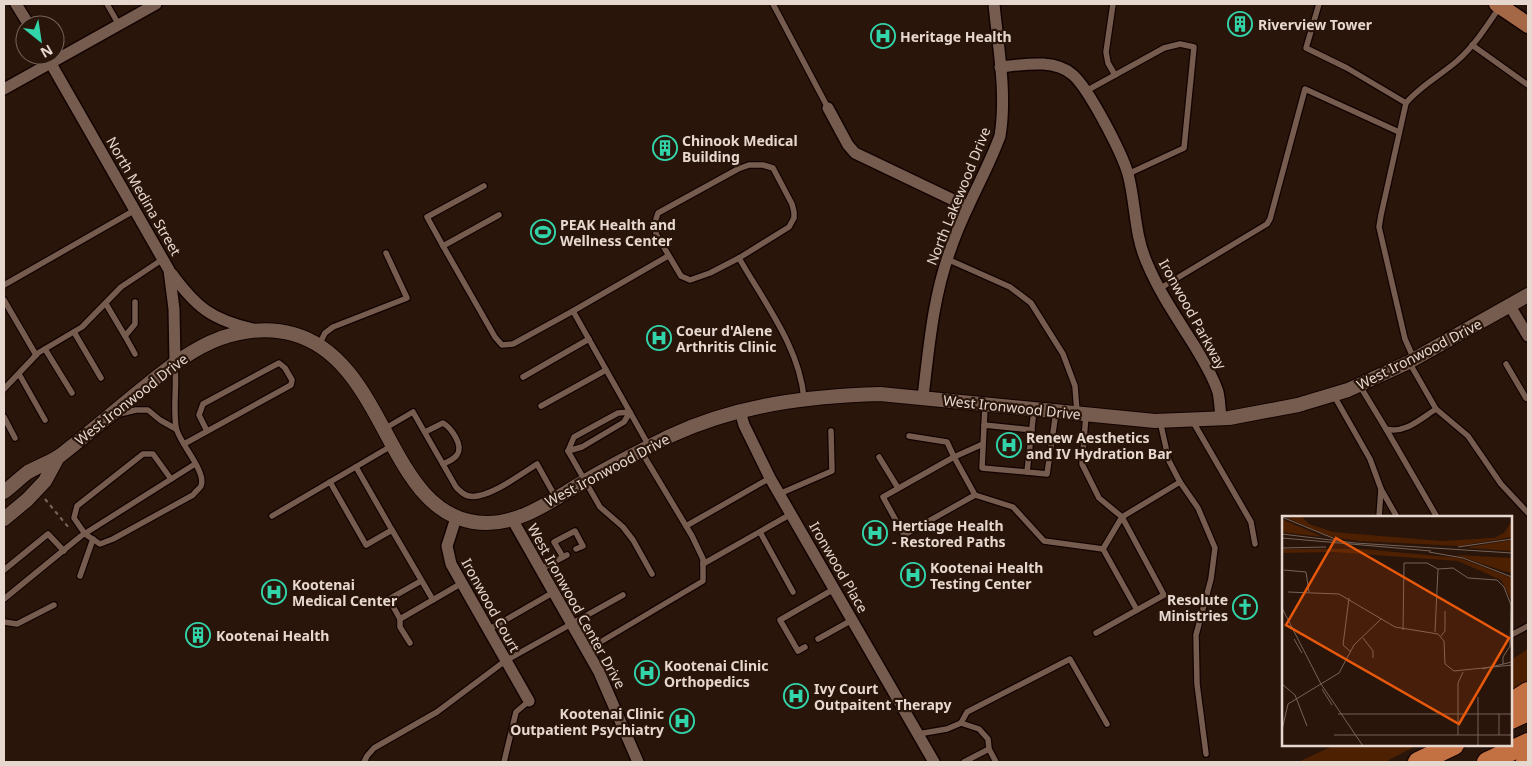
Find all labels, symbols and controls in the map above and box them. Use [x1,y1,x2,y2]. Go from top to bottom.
building icon: Riverview Tower [1227,11,1253,37]
north arrow [15,15,65,65]
place label: Riverview Tower [1258,15,1373,34]
hospital icon: Heritage Health [870,23,896,49]
place label: Heritage Health [900,27,1012,46]
text: N [37,41,56,63]
street label: North Lakewood Drive [922,124,994,268]
place label: Chinook Medical Building [682,131,798,166]
street label: North Medina Street [102,133,186,259]
building icon: Chinook Medical Building [652,135,678,161]
place label: PEAK Health and Wellness Center [560,215,676,250]
sports icon: PEAK Health and Wellness Center [530,219,556,245]
street label: Ironwood Parkway [1155,256,1232,373]
street label: West Ironwood Drive [1353,314,1485,394]
place label: Coeur d'Alene Arthritis Clinic [676,321,776,356]
hospital icon: Coeur d'Alene Arthritis Clinic [646,325,672,351]
street label: West Ironwood Drive [71,349,191,449]
street label: West Ironwood Drive [942,390,1082,424]
place label: Renew Aesthetics and IV Hydration Bar [1026,428,1173,463]
street label: West Ironwood Drive [542,429,673,511]
hospital icon: Renew Aesthetics and IV Hydration Bar [996,432,1022,458]
place label: Hertiage Health - Restored Paths [892,516,1006,551]
inset map [1282,516,1512,746]
street label: Ironwood Place [805,518,873,616]
street label: West Ironwood Center Drive [524,520,630,692]
hospital icon: Hertiage Health - Restored Paths [862,520,888,546]
street label: Ironwood Court [457,555,525,655]
place label: Kootenai Health Testing Center [930,558,1043,593]
hospital icon: Kootenai Health Testing Center [900,562,926,588]
place label: Kootenai Medical Center [292,575,398,610]
hospital icon: Kootenai Medical Center [261,579,287,605]
place label: Resolute Ministries [1158,590,1228,625]
church icon: Resolute Ministries [1232,594,1258,620]
building icon: Kootenai Health [185,622,211,648]
place label: Kootenai Health [216,626,329,645]
place label: Kootenai Clinic Orthopedics [664,656,768,691]
hospital icon: Kootenai Clinic Orthopedics [634,660,660,686]
place label: Ivy Court Outpaitent Therapy [814,679,951,714]
hospital icon: Ivy Court Outpaitent Therapy [783,683,809,709]
place label: Kootenai Clinic Outpatient Psychiatry [510,704,664,739]
hospital icon: Kootenai Clinic Outpatient Psychiatry [669,708,695,734]

